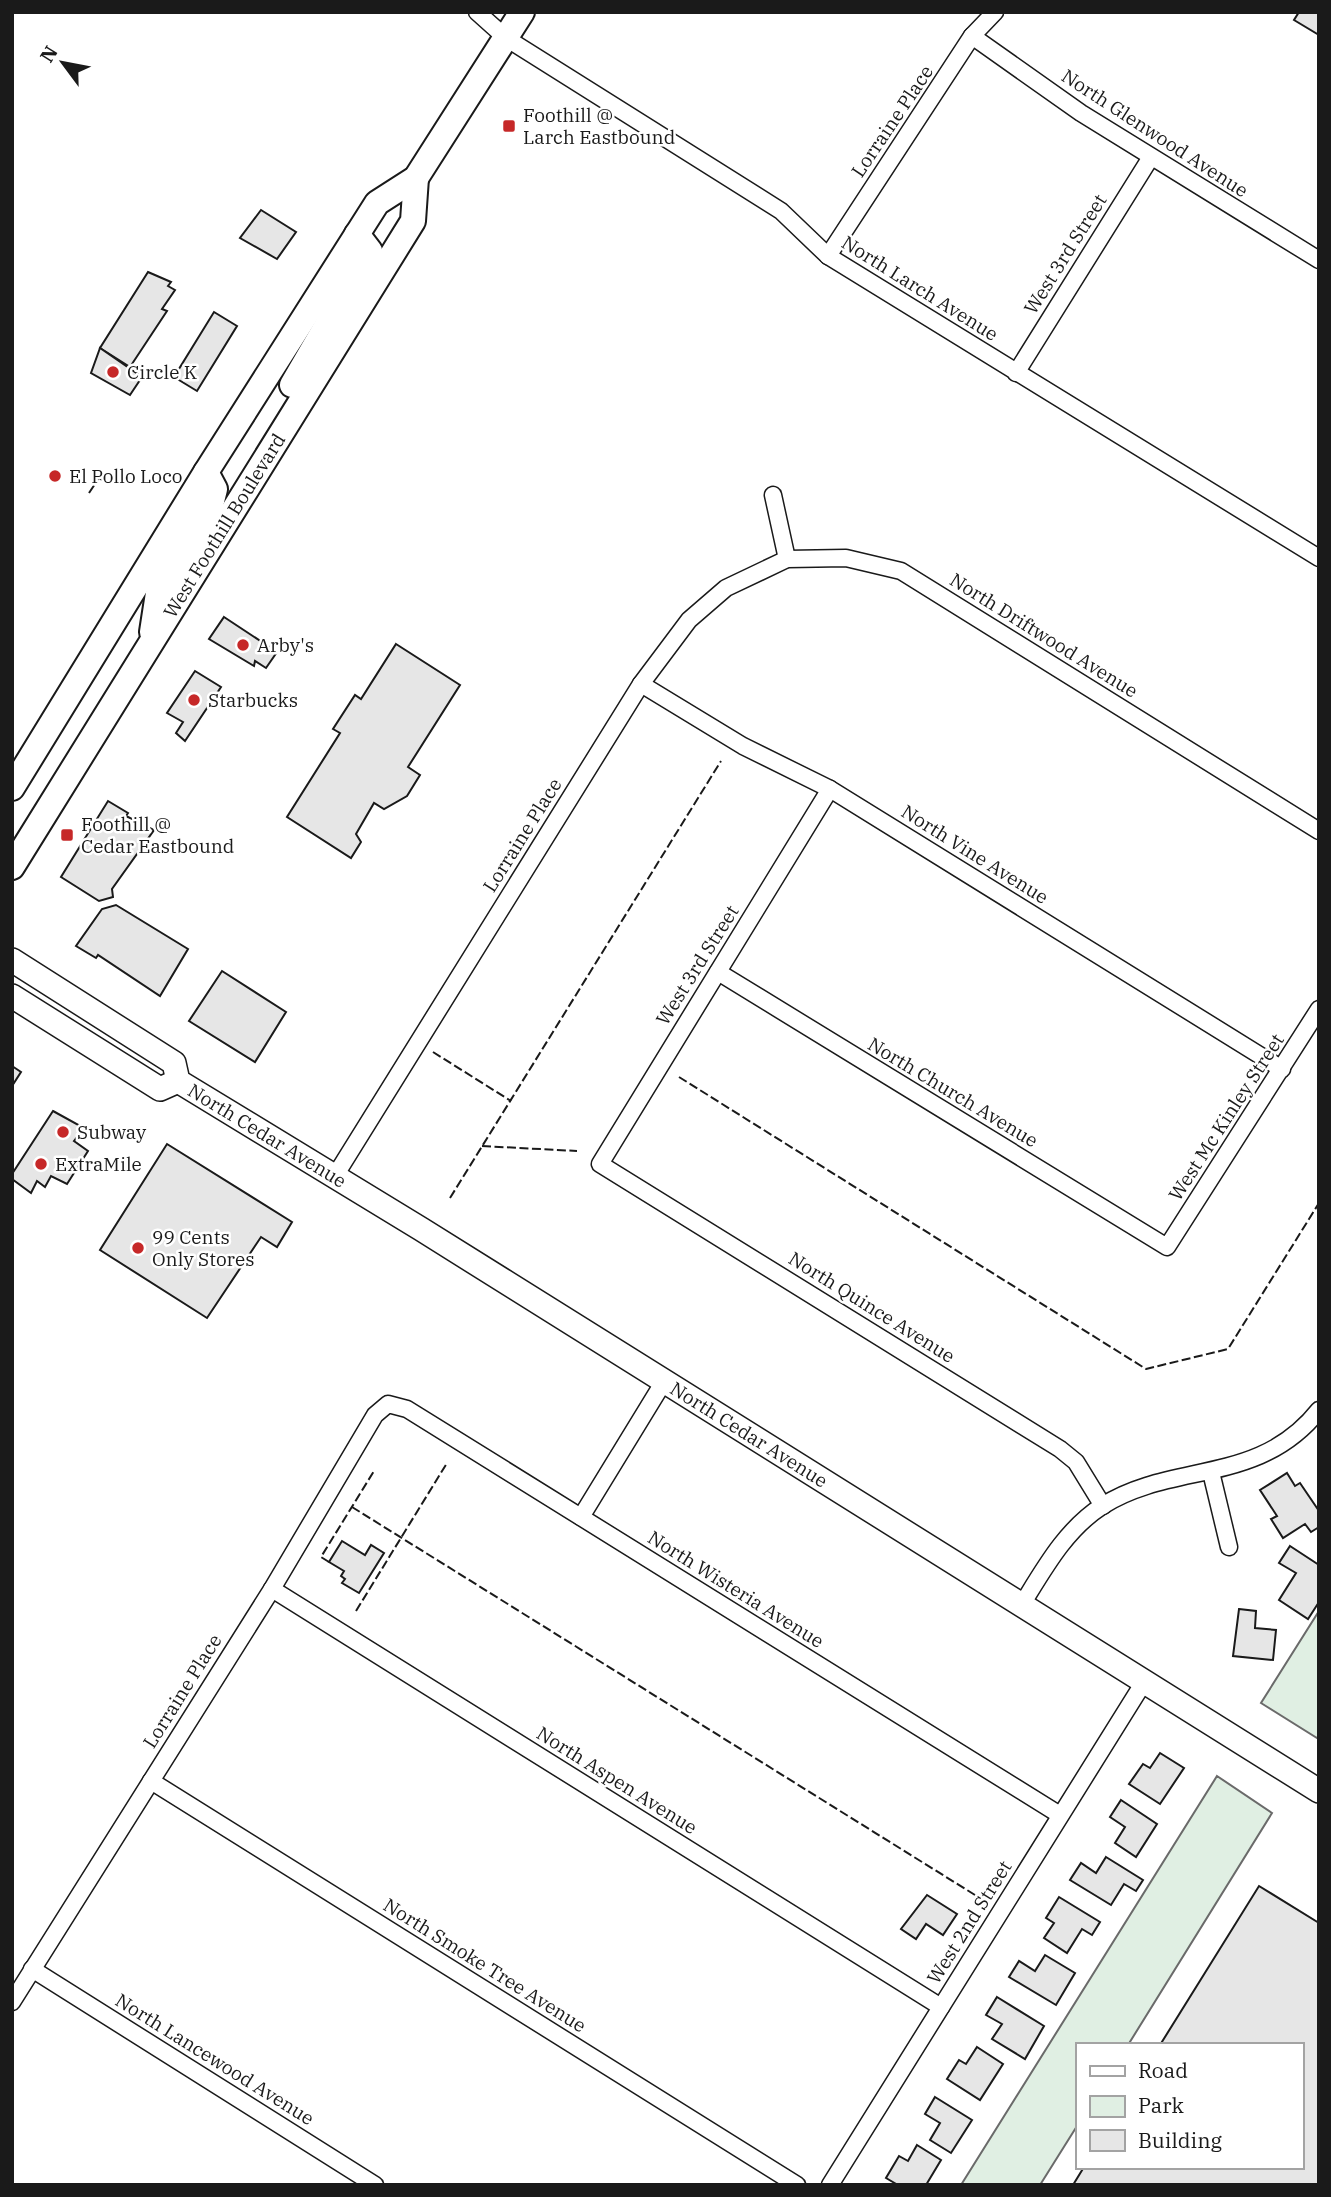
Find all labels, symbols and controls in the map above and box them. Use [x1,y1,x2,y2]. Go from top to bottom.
north arrow [28,28,98,98]
text: N [34,41,63,67]
street label: Lorraine Place [846,61,938,181]
street label: North Glenwood Avenue [1057,64,1253,202]
place label: Foothill @ Larch Eastbound [523,103,675,149]
marker: Foothill @ Larch Eastbound [501,118,517,134]
street label: West 3rd Street [1018,189,1112,319]
street label: North Larch Avenue [837,230,1003,346]
place label: Circle K [127,360,198,384]
marker: Circle K [105,364,121,380]
street label: West Foothill Boulevard [158,429,290,622]
place label: El Pollo Loco [69,464,183,488]
marker: El Pollo Loco [47,468,63,484]
street label: North Driftwood Avenue [946,567,1142,703]
place label: Arby's [257,633,314,657]
marker: Arby's [235,637,251,653]
place label: Starbucks [208,688,298,712]
marker: Starbucks [186,692,202,708]
street label: Lorraine Place [477,774,567,896]
street label: North Vine Avenue [897,799,1053,909]
place label: Foothill @ Cedar Eastbound [81,812,234,858]
marker: Foothill @ Cedar Eastbound [59,827,75,843]
street label: West 3rd Street [650,900,744,1030]
street label: West Mc Kinley Street [1163,1029,1289,1205]
street label: North Church Avenue [864,1032,1042,1152]
street label: North Cedar Avenue [184,1078,351,1193]
place label: Subway [77,1120,147,1144]
marker: Subway [55,1124,71,1140]
place label: ExtraMile [55,1152,142,1176]
marker: ExtraMile [33,1156,49,1172]
place label: 99 Cents Only Stores [152,1225,254,1271]
marker: 99 Cents Only Stores [130,1240,146,1256]
street label: North Quince Avenue [784,1246,960,1368]
street label: North Cedar Avenue [666,1376,832,1493]
street label: North Wisteria Avenue [644,1525,828,1653]
street label: Lorraine Place [137,1630,227,1752]
street label: North Aspen Avenue [532,1721,702,1839]
street label: West 2nd Street [922,1856,1017,1988]
street label: North Smoke Tree Avenue [379,1893,591,2037]
street label: North Lancewood Avenue [111,1988,319,2130]
legend [1076,2043,1303,2169]
text: Road [1138,2056,1188,2084]
text: Park [1138,2091,1185,2119]
text: Building [1138,2126,1223,2154]

